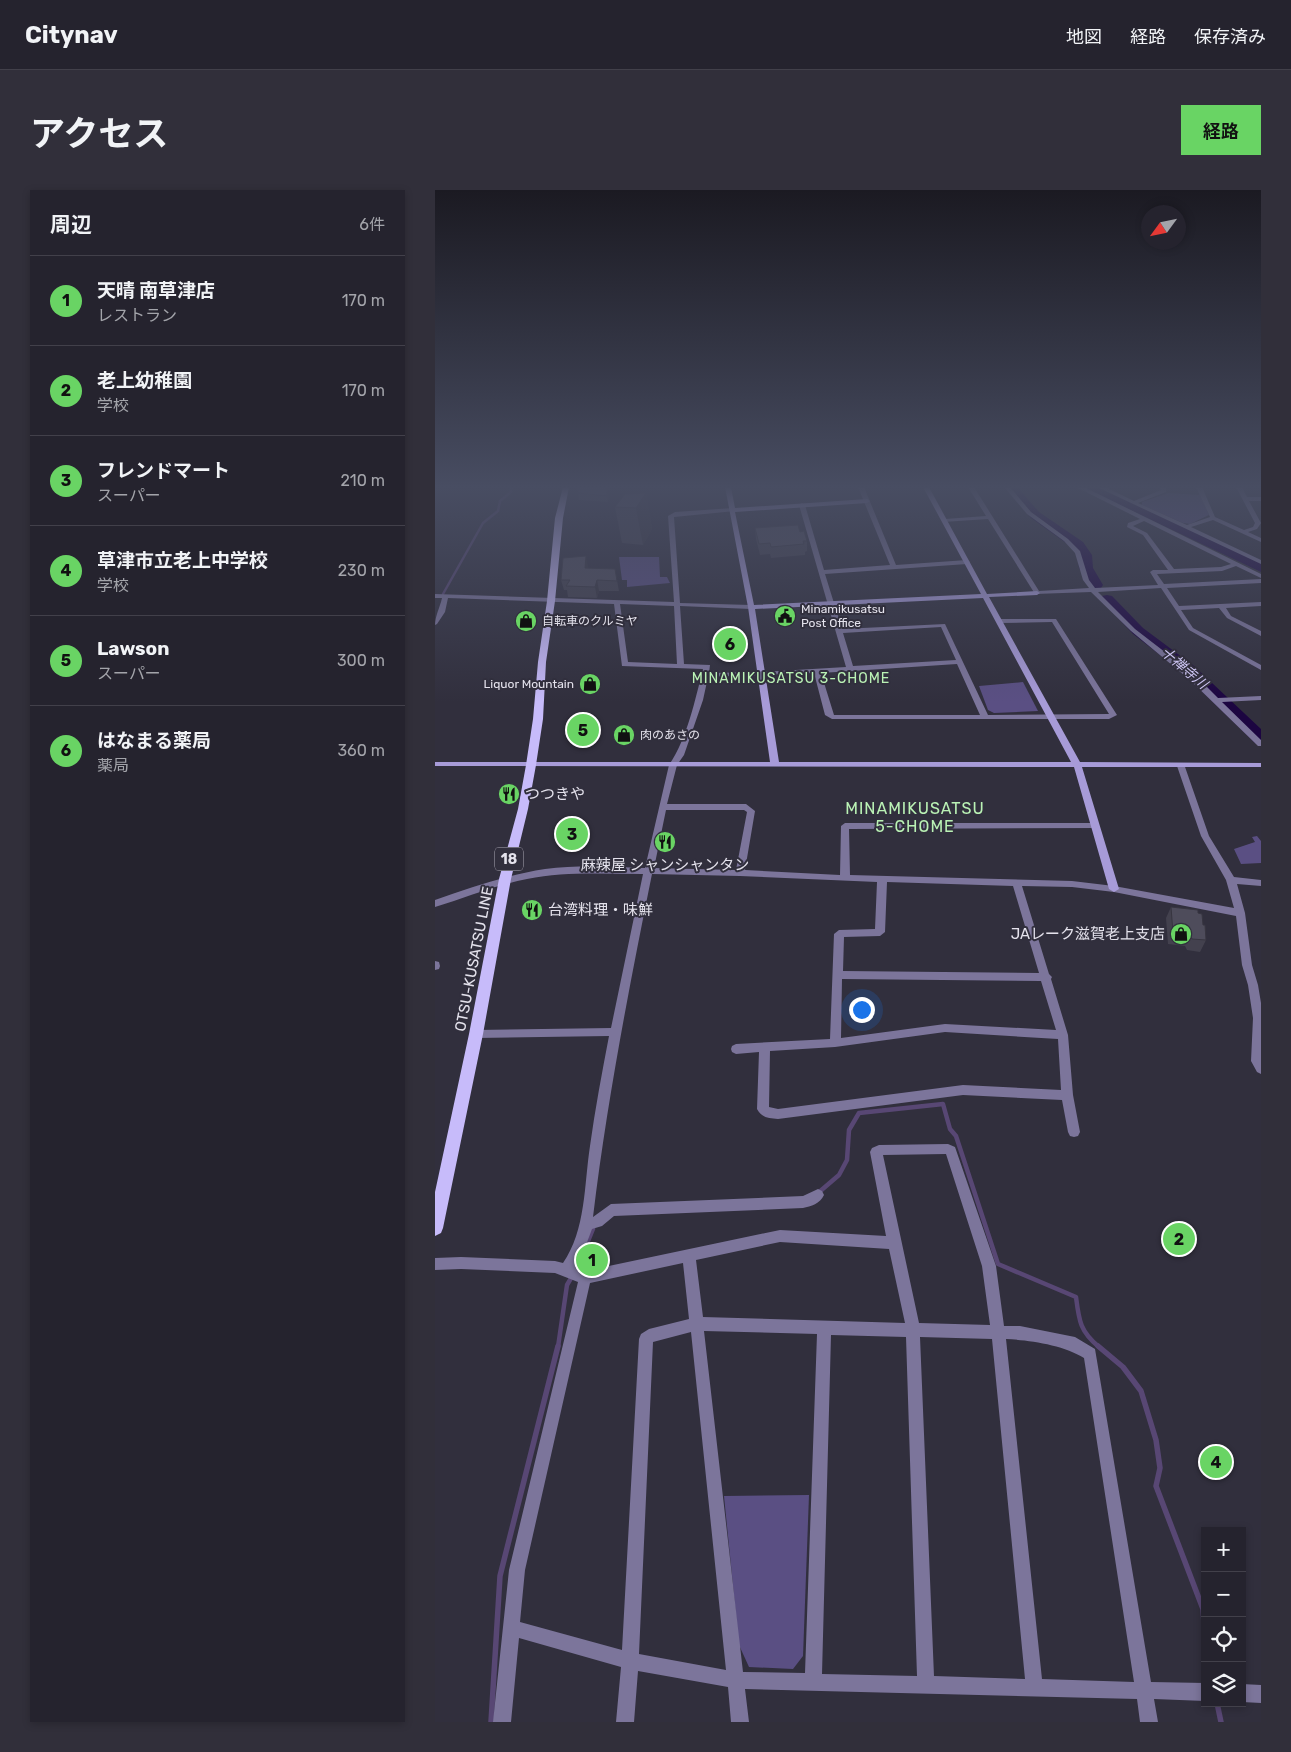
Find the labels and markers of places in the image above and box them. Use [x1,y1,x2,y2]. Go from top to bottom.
place label: Minamikusatsu Post Office [801,602,885,630]
public building icon: Minamikusatsu Post Office [773,604,797,628]
shop icon: 自転車のクルミヤ [514,609,538,633]
place label: 自転車のクルミヤ [542,614,638,628]
pin: 6 [714,625,746,663]
shop icon: Liquor Mountain [578,672,602,696]
place label: Liquor Mountain [484,677,574,691]
pin: 5 [567,711,599,749]
shop icon: 肉のあさの [612,723,636,747]
place label: 肉のあさの [640,728,700,742]
restaurant icon: つつきや [497,782,521,806]
place label: つつきや [525,785,585,803]
pin: 3 [556,815,588,853]
restaurant icon: 麻辣屋 シャンシャンタン [653,830,677,854]
place label: 麻辣屋 シャンシャンタン [581,856,749,874]
restaurant icon: 台湾料理・味鮮 [520,898,544,922]
place label: 台湾料理・味鮮 [548,901,653,919]
shop icon: JAレーク滋賀老上支店 [1169,922,1193,946]
place label: JAレーク滋賀老上支店 [1011,925,1165,943]
pin: 2 [1163,1220,1195,1258]
pin: 1 [576,1241,608,1279]
pin: 4 [1200,1443,1232,1481]

